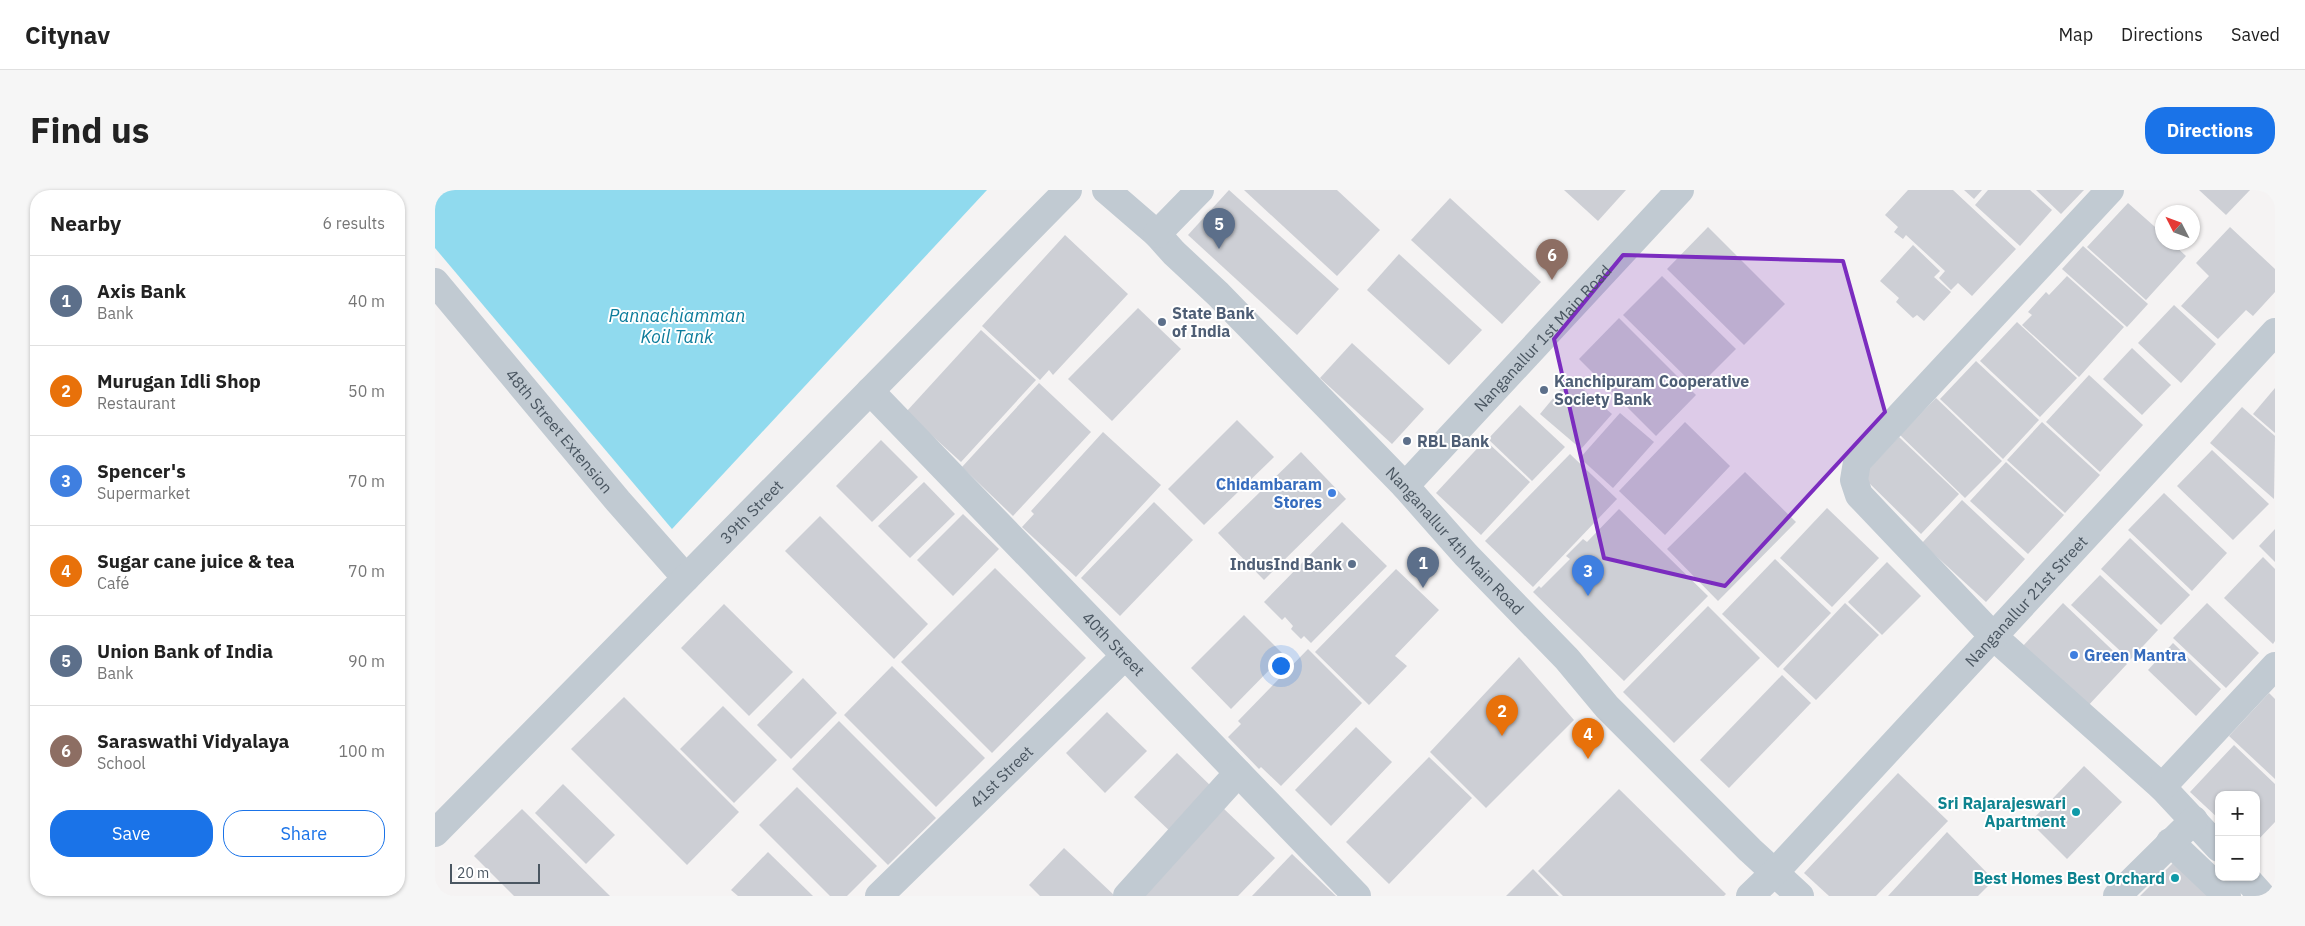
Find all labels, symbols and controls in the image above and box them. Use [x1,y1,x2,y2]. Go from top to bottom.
text: Citynav [25,19,110,51]
text: Map [2058,23,2093,46]
text: Directions [2121,23,2203,46]
text: Saved [2231,23,2280,46]
text: Find us [30,107,149,153]
button: Directions [2145,107,2275,154]
north arrow [2155,205,2200,250]
pin: 5 [1203,208,1235,249]
text: Nearby [50,209,121,237]
text: 6 results [322,213,385,233]
pin: 6 [1536,239,1568,280]
street label: Nanganallur 1st Main Road [1470,261,1615,415]
text: Axis Bank [97,279,186,303]
text: 1 [61,291,71,311]
text: 40 m [348,291,385,311]
text: Bank [97,303,134,323]
place label: State Bank of India [1172,303,1255,341]
water label: Pannachiamman Koil Tank [608,304,746,348]
marker: State Bank of India [1156,316,1168,328]
street label: 48th Street Extension [502,365,617,497]
text: Murugan Idli Shop [97,369,261,393]
place label: Kanchipuram Cooperative Society Bank [1554,371,1749,409]
text: 2 [61,381,71,401]
text: 50 m [348,381,385,401]
marker: Kanchipuram Cooperative Society Bank [1538,384,1550,396]
text: Restaurant [97,393,176,413]
place label: RBL Bank [1417,431,1490,451]
marker: RBL Bank [1401,435,1413,447]
text: Spencer's [97,459,186,483]
street label: Nanganallur 4th Main Road [1382,462,1528,619]
text: 3 [61,471,71,491]
text: 70 m [348,471,385,491]
place label: Chidambaram Stores [1216,474,1322,512]
street label: 39th Street [716,475,787,548]
text: Supermarket [97,483,190,503]
marker: Chidambaram Stores [1326,487,1338,499]
street label: Nanganallur 21st Street [1960,531,2091,671]
pin: 1 [1407,547,1439,588]
text: Sugar cane juice & tea [97,549,295,573]
place label: IndusInd Bank [1230,554,1343,574]
pin: 3 [1572,555,1604,596]
marker: IndusInd Bank [1346,558,1358,570]
text: 4 [61,561,71,581]
text: 70 m [348,561,385,581]
text: Café [97,573,129,593]
street label: 40th Street [1078,607,1149,680]
text: Union Bank of India [97,639,273,663]
place label: Green Mantra [2084,645,2186,665]
marker: Green Mantra [2068,649,2080,661]
text: 5 [61,651,71,671]
text: 90 m [348,651,385,671]
your location [1268,653,1294,679]
text: Bank [97,663,134,683]
pin: 2 [1486,695,1518,736]
pin: 4 [1572,718,1604,759]
text: Saraswathi Vidyalaya [97,729,289,753]
text: 6 [61,741,71,761]
text: 100 m [338,741,385,761]
street label: 41st Street [966,741,1037,812]
text: School [97,753,146,773]
map controls [2215,791,2260,881]
button: + [2215,791,2260,836]
place label: Sri Rajarajeswari Apartment [1938,793,2066,831]
marker: Sri Rajarajeswari Apartment [2070,806,2082,818]
button: Save [50,810,213,857]
button: Share [223,810,385,857]
button: − [2215,836,2260,881]
scale bar [450,861,540,884]
text: 20 m [457,864,489,882]
place label: Best Homes Best Orchard [1973,868,2165,888]
marker: Best Homes Best Orchard [2169,872,2181,884]

